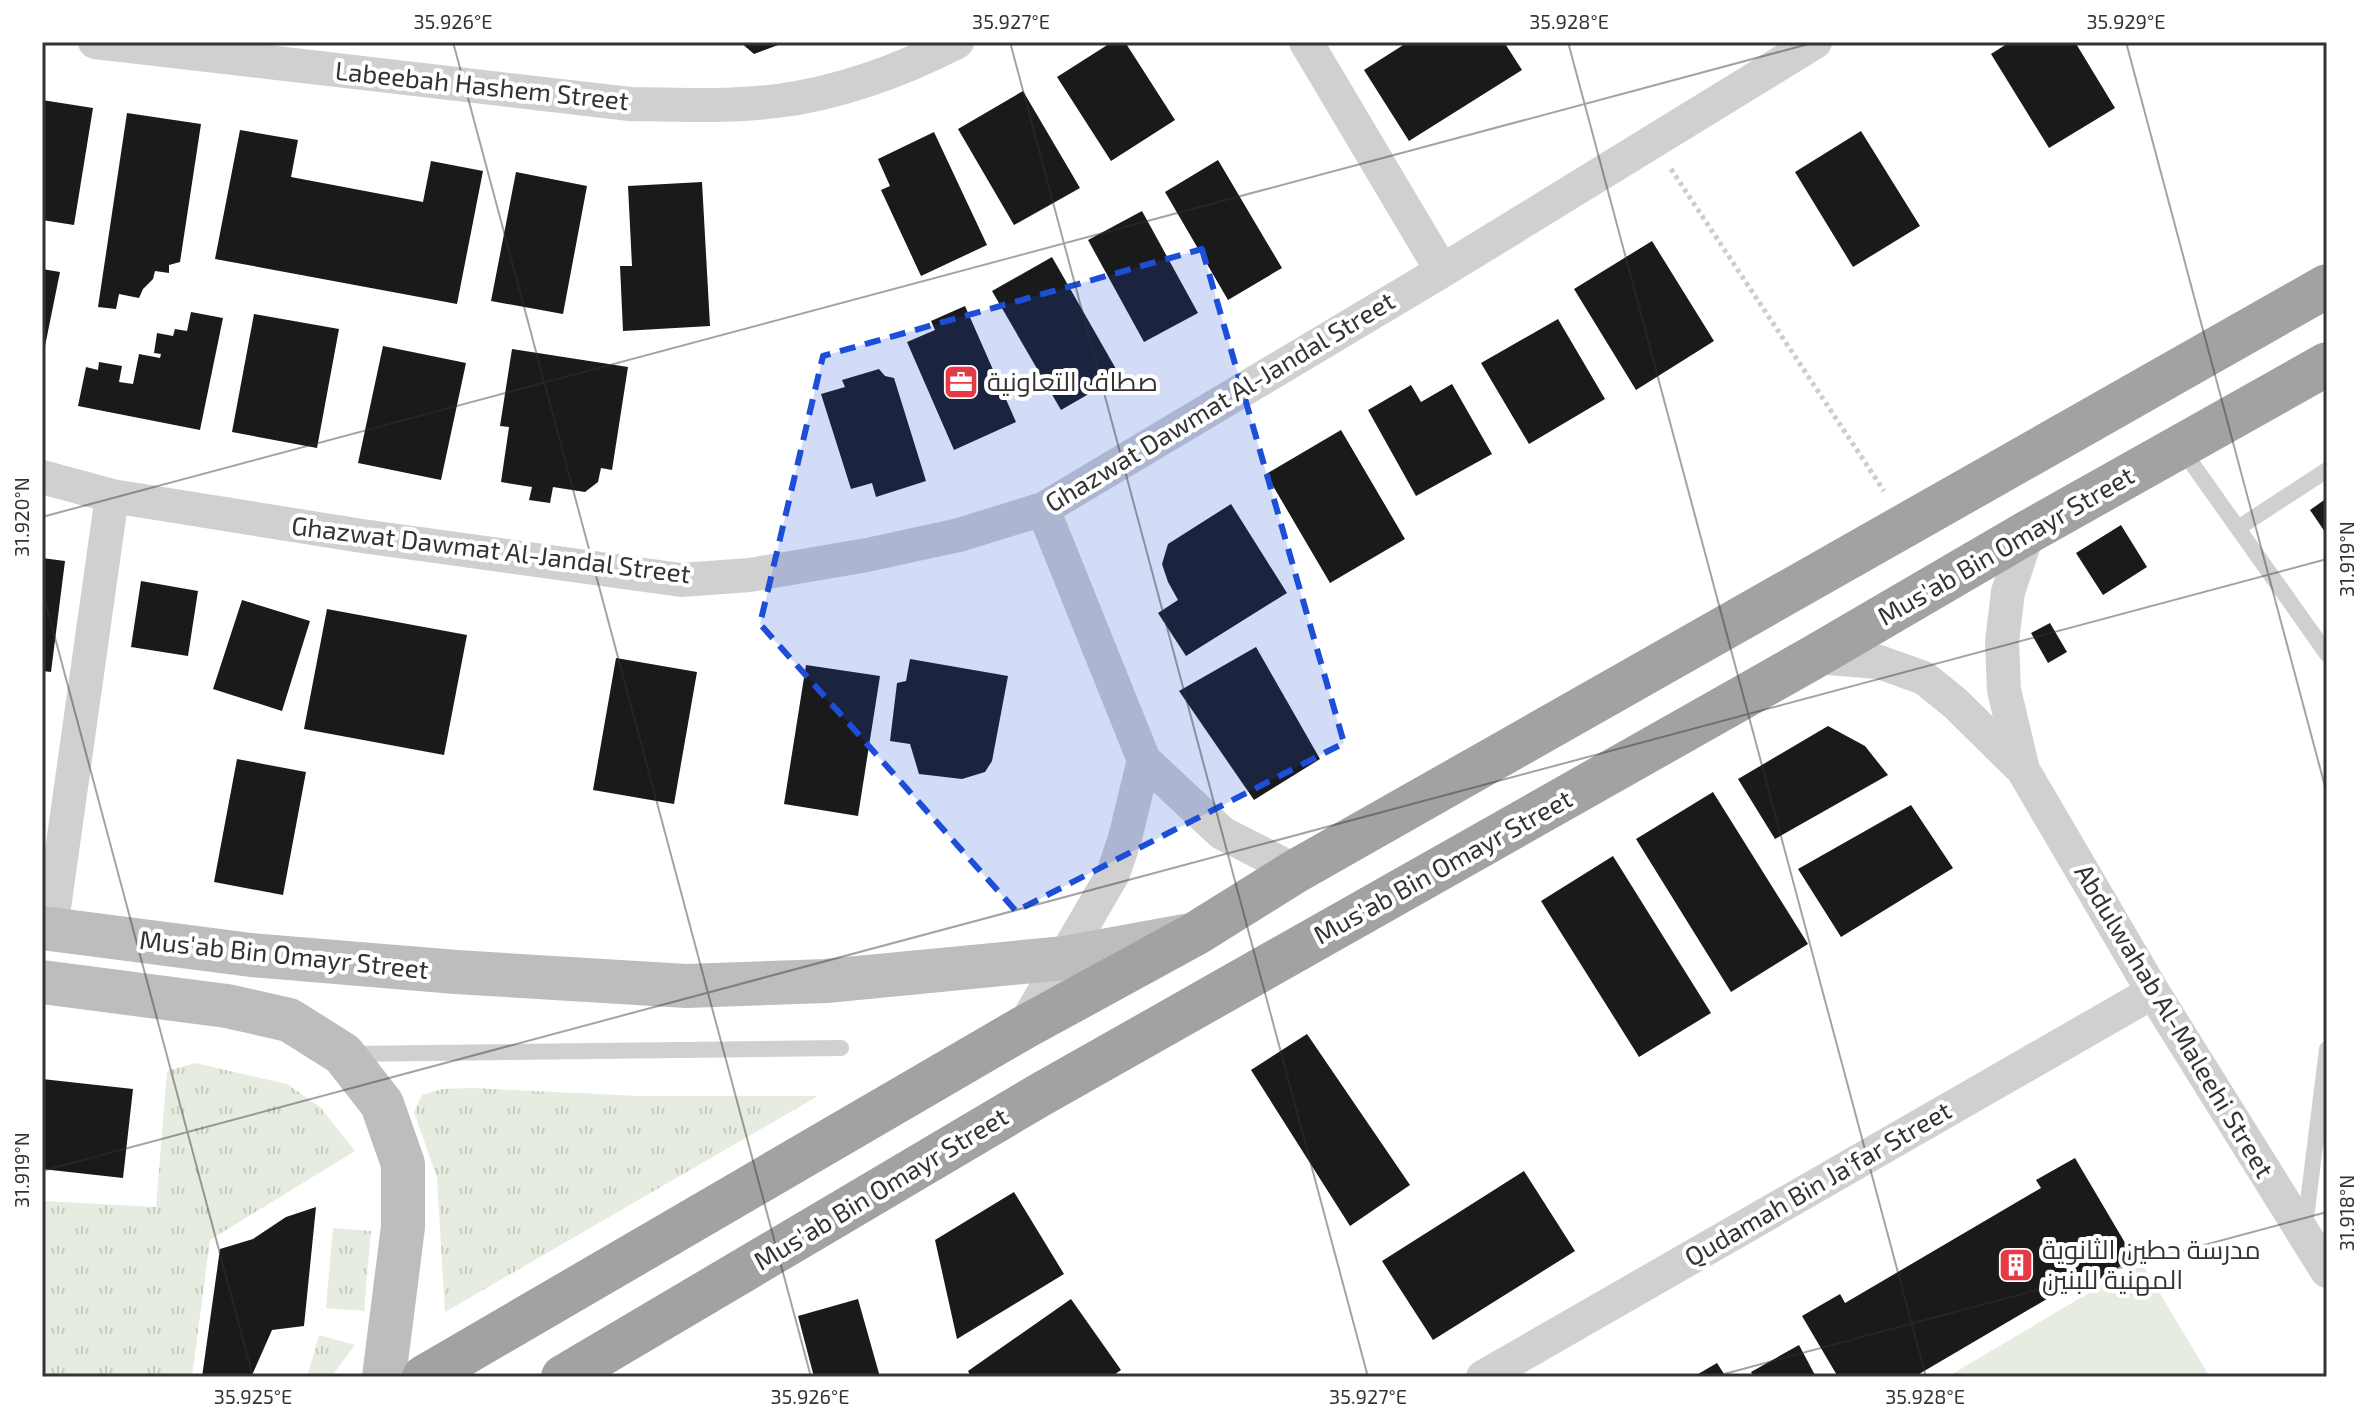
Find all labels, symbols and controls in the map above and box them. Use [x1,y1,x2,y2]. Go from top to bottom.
text: 35.926°E [414,9,493,33]
text: 35.927°E [972,9,1050,33]
text: 35.928°E [1529,9,1609,33]
text: 35.929°E [2087,9,2166,33]
street label: Labeebah Hashem Street [334,54,631,115]
street label: Ghazwat Dawmat Al-Jandal Street [1039,284,1400,518]
office icon: صطاف التعاونية [942,363,980,401]
place label: صطاف التعاونية [987,365,1158,397]
street label: Mus'ab Bin Omayr Street [1872,459,2139,631]
text: 31.920°N [9,477,33,557]
street label: Ghazwat Dawmat Al-Jandal Street [290,509,693,588]
text: 31.919°N [2334,521,2358,597]
street label: Mus'ab Bin Omayr Street [1308,782,1577,950]
street label: Abdulwahab Al-Maleehi Street [2069,858,2281,1183]
street label: Mus'ab Bin Omayr Street [138,923,430,984]
street label: Qudamah Bin Ja'far Street [1678,1094,1956,1272]
street label: Mus'ab Bin Omayr Street [748,1100,1013,1276]
text: 31.919°N [9,1132,33,1208]
text: 31.918°N [2334,1175,2358,1251]
place label: مدرسة حطين الثانوية المهنية للبنين [2042,1233,2261,1296]
building icon: مدرسة حطين الثانوية المهنية للبنين [1997,1246,2035,1284]
text: 35.925°E [214,1384,292,1408]
text: 35.926°E [771,1384,850,1408]
text: 35.927°E [1329,1384,1407,1408]
text: 35.928°E [1885,1384,1965,1408]

